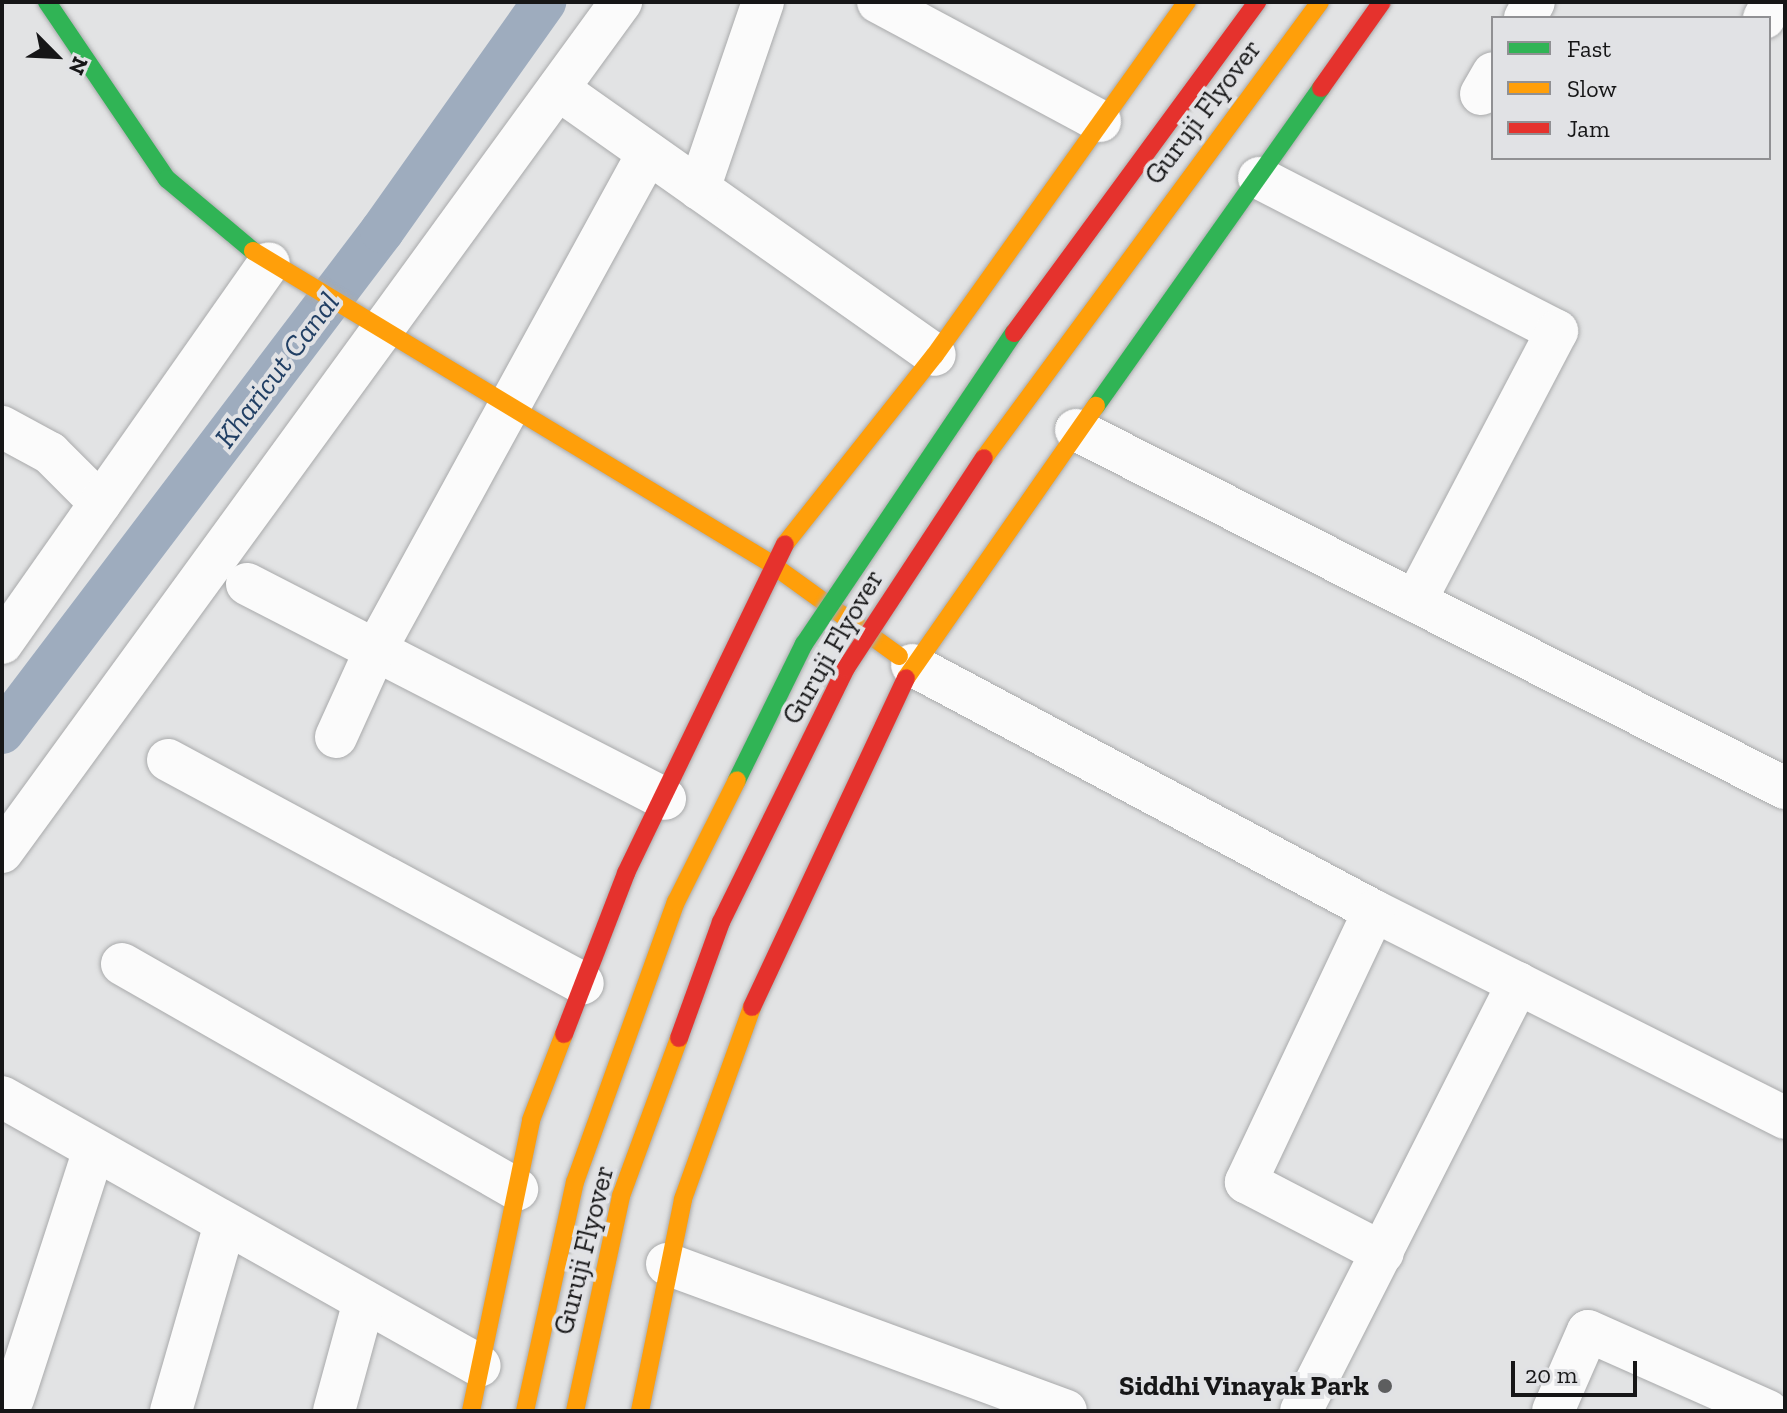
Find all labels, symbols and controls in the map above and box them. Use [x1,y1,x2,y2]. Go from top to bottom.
north arrow [16,16,96,96]
legend [1491,16,1771,160]
street label: Guruji Flyover [1138,33,1268,191]
text: Fast [1567,34,1611,63]
text: N [63,53,94,79]
text: Slow [1567,74,1617,103]
text: Jam [1567,114,1610,143]
water label: Kharicut Canal [207,285,347,455]
street label: Guruji Flyover [775,564,891,730]
street label: Guruji Flyover [547,1162,621,1338]
scale bar [1515,1345,1641,1395]
text: 20 m [1525,1360,1577,1389]
place label: Siddhi Vinayak Park [1118,1369,1369,1403]
marker: Siddhi Vinayak Park [1376,1377,1394,1395]

